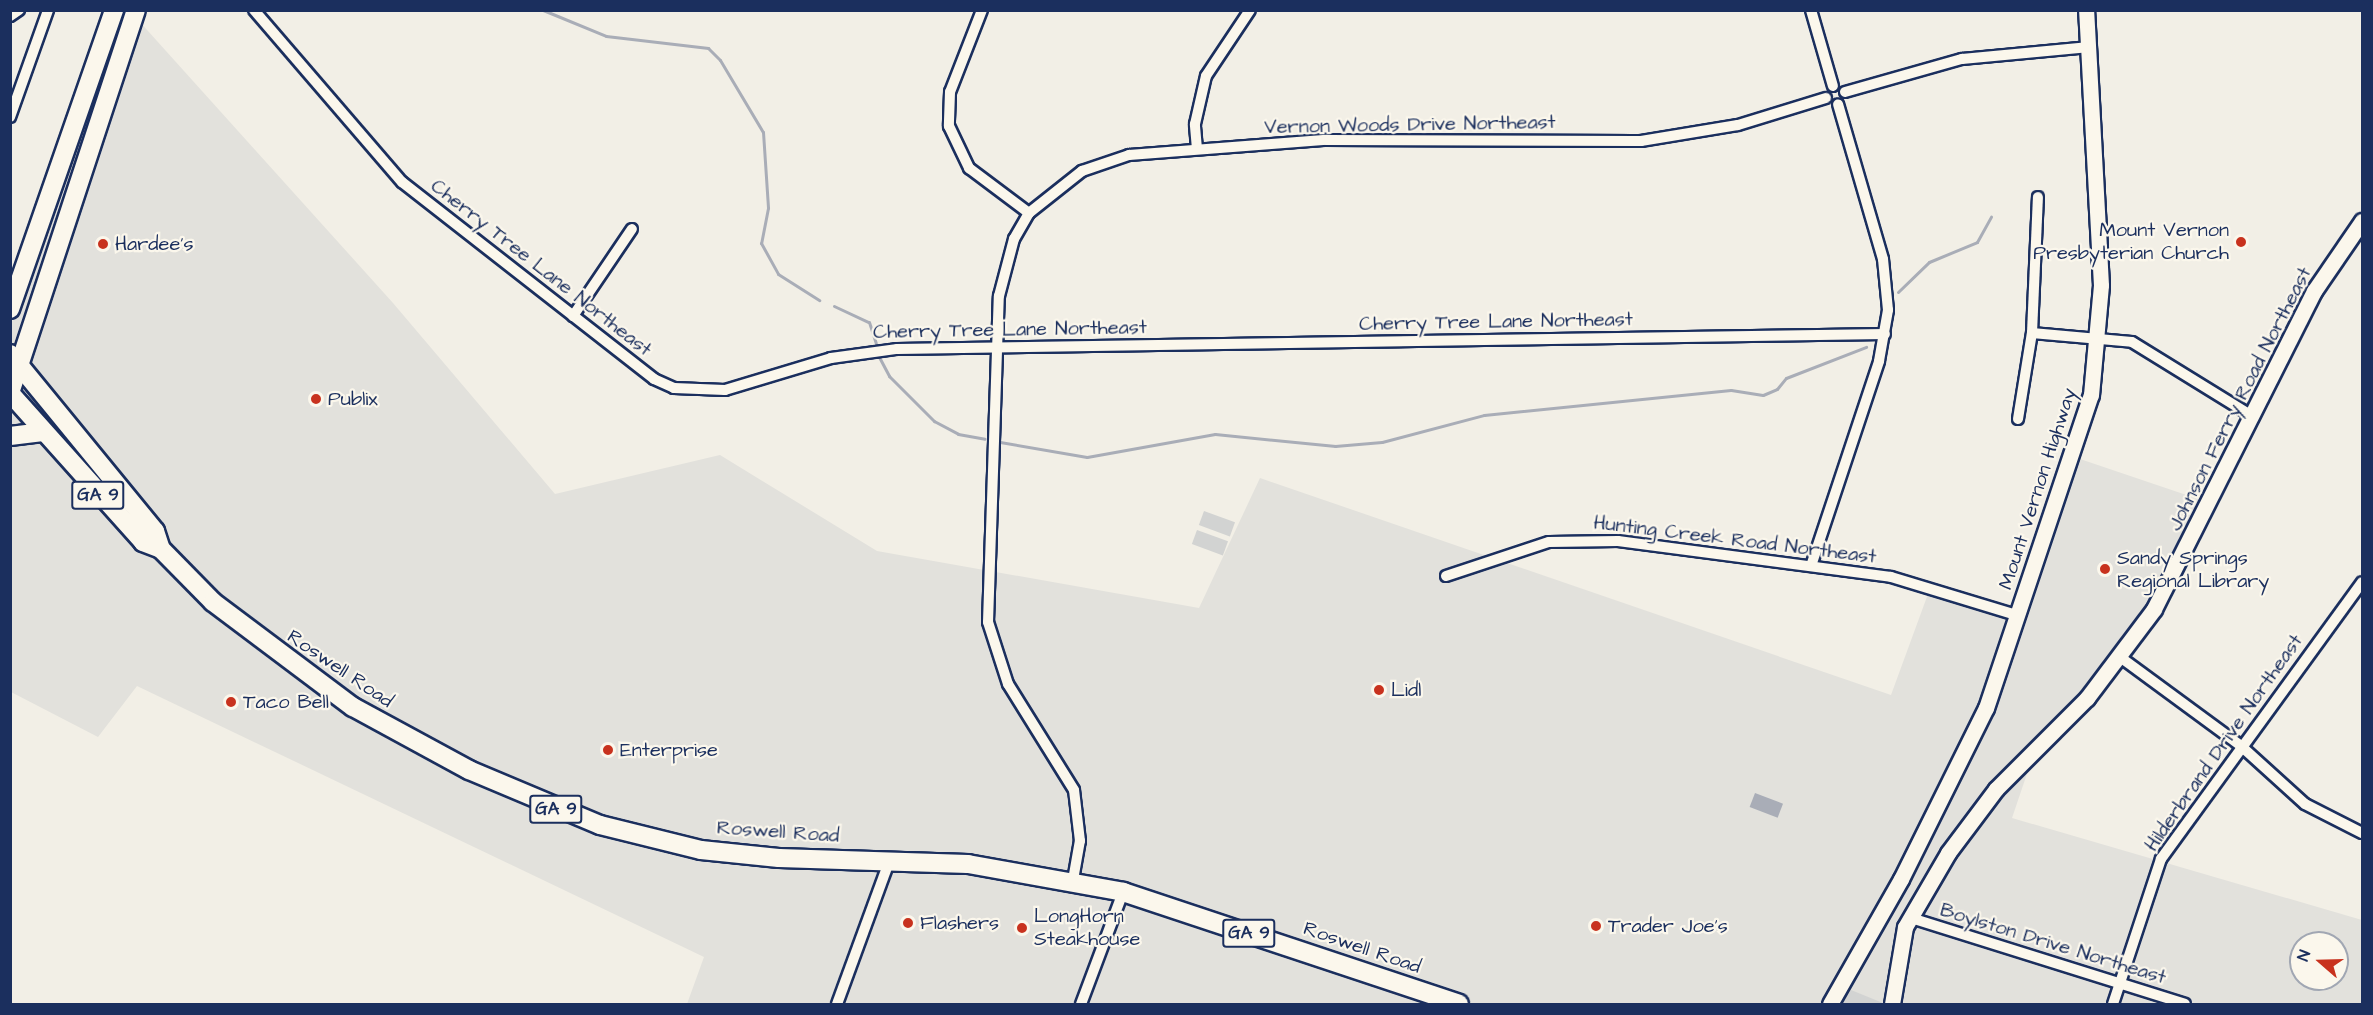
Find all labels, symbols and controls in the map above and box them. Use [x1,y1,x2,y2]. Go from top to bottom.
street label: Vernon Woods Drive Northeast [1264,110,1556,140]
street label: Cherry Tree Lane Northeast [426,174,656,362]
place label: Mount Vernon Presbyterian Church [2033,219,2229,266]
place label: Hardee's [115,232,193,256]
marker: Mount Vernon Presbyterian Church [2234,235,2248,249]
marker: Hardee's [96,237,110,251]
street label: Johnson Ferry Road Northeast [2163,263,2317,535]
street label: Cherry Tree Lane Northeast [1359,308,1633,336]
street label: Cherry Tree Lane Northeast [873,316,1147,344]
street label: Mount Vernon Highway [1994,385,2082,593]
place label: Publix [328,387,378,411]
marker: Publix [309,392,323,406]
road number: GA 9 [71,480,125,510]
street label: Hunting Creek Road Northeast [1592,511,1878,569]
place label: Sandy Springs Regional Library [2117,546,2269,593]
marker: Sandy Springs Regional Library [2098,562,2112,576]
street label: Roswell Road [282,625,398,713]
street label: Hilderbrand Drive Northeast [2140,630,2308,856]
place label: Lidl [1391,678,1421,702]
marker: Lidl [1372,683,1386,697]
place label: Taco Bell [243,690,329,714]
marker: Taco Bell [224,695,238,709]
place label: Enterprise [620,738,718,762]
marker: Enterprise [601,743,615,757]
road number: GA 9 [529,794,583,824]
street label: Roswell Road [716,816,840,848]
street label: Boylston Drive Northeast [1937,898,2169,990]
place label: LongHorn Steakhouse [1034,904,1140,951]
place label: Flashers [920,911,999,935]
place label: Trader Joe's [1608,914,1728,938]
marker: Flashers [901,916,915,930]
street label: Roswell Road [1300,917,1424,979]
road number: GA 9 [1222,918,1276,948]
marker: Trader Joe's [1589,919,1603,933]
marker: LongHorn Steakhouse [1015,921,1029,935]
north arrow [2289,931,2349,991]
text: N [2292,947,2316,964]

